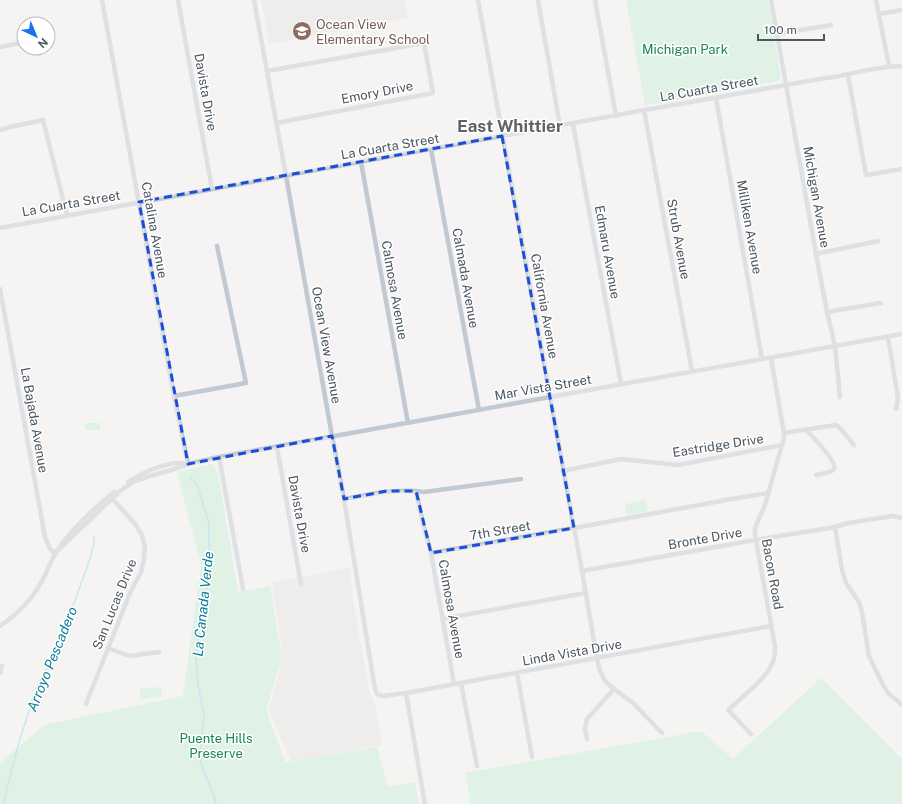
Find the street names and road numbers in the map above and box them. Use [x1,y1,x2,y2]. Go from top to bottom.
street label: Davista Drive [191,52,220,132]
street label: La Cuarta Street [659,72,759,105]
street label: Emory Drive [340,78,414,107]
street label: La Cuarta Street [340,130,440,163]
street label: Michigan Avenue [800,145,833,249]
street label: Milliken Avenue [734,179,765,275]
street label: Catalina Avenue [139,181,170,279]
street label: La Cuarta Street [21,187,121,220]
street label: Strub Avenue [664,198,693,281]
street label: Edmaru Avenue [592,204,623,300]
street label: Calmada Avenue [449,227,482,329]
street label: Calmosa Avenue [378,240,411,341]
street label: California Avenue [528,252,561,360]
street label: Ocean View Avenue [309,285,344,405]
street label: La Bajada Avenue [18,366,51,474]
street label: Mar Vista Street [493,372,593,403]
street label: Eastridge Drive [671,431,765,460]
street label: Davista Drive [285,474,314,554]
street label: 7th Street [469,518,532,543]
street label: Bronte Drive [667,525,743,552]
street label: Bacon Road [759,537,786,611]
street label: San Lucas Drive [89,557,139,652]
street label: Calmosa Avenue [435,559,468,660]
street label: Linda Vista Drive [521,636,623,669]

